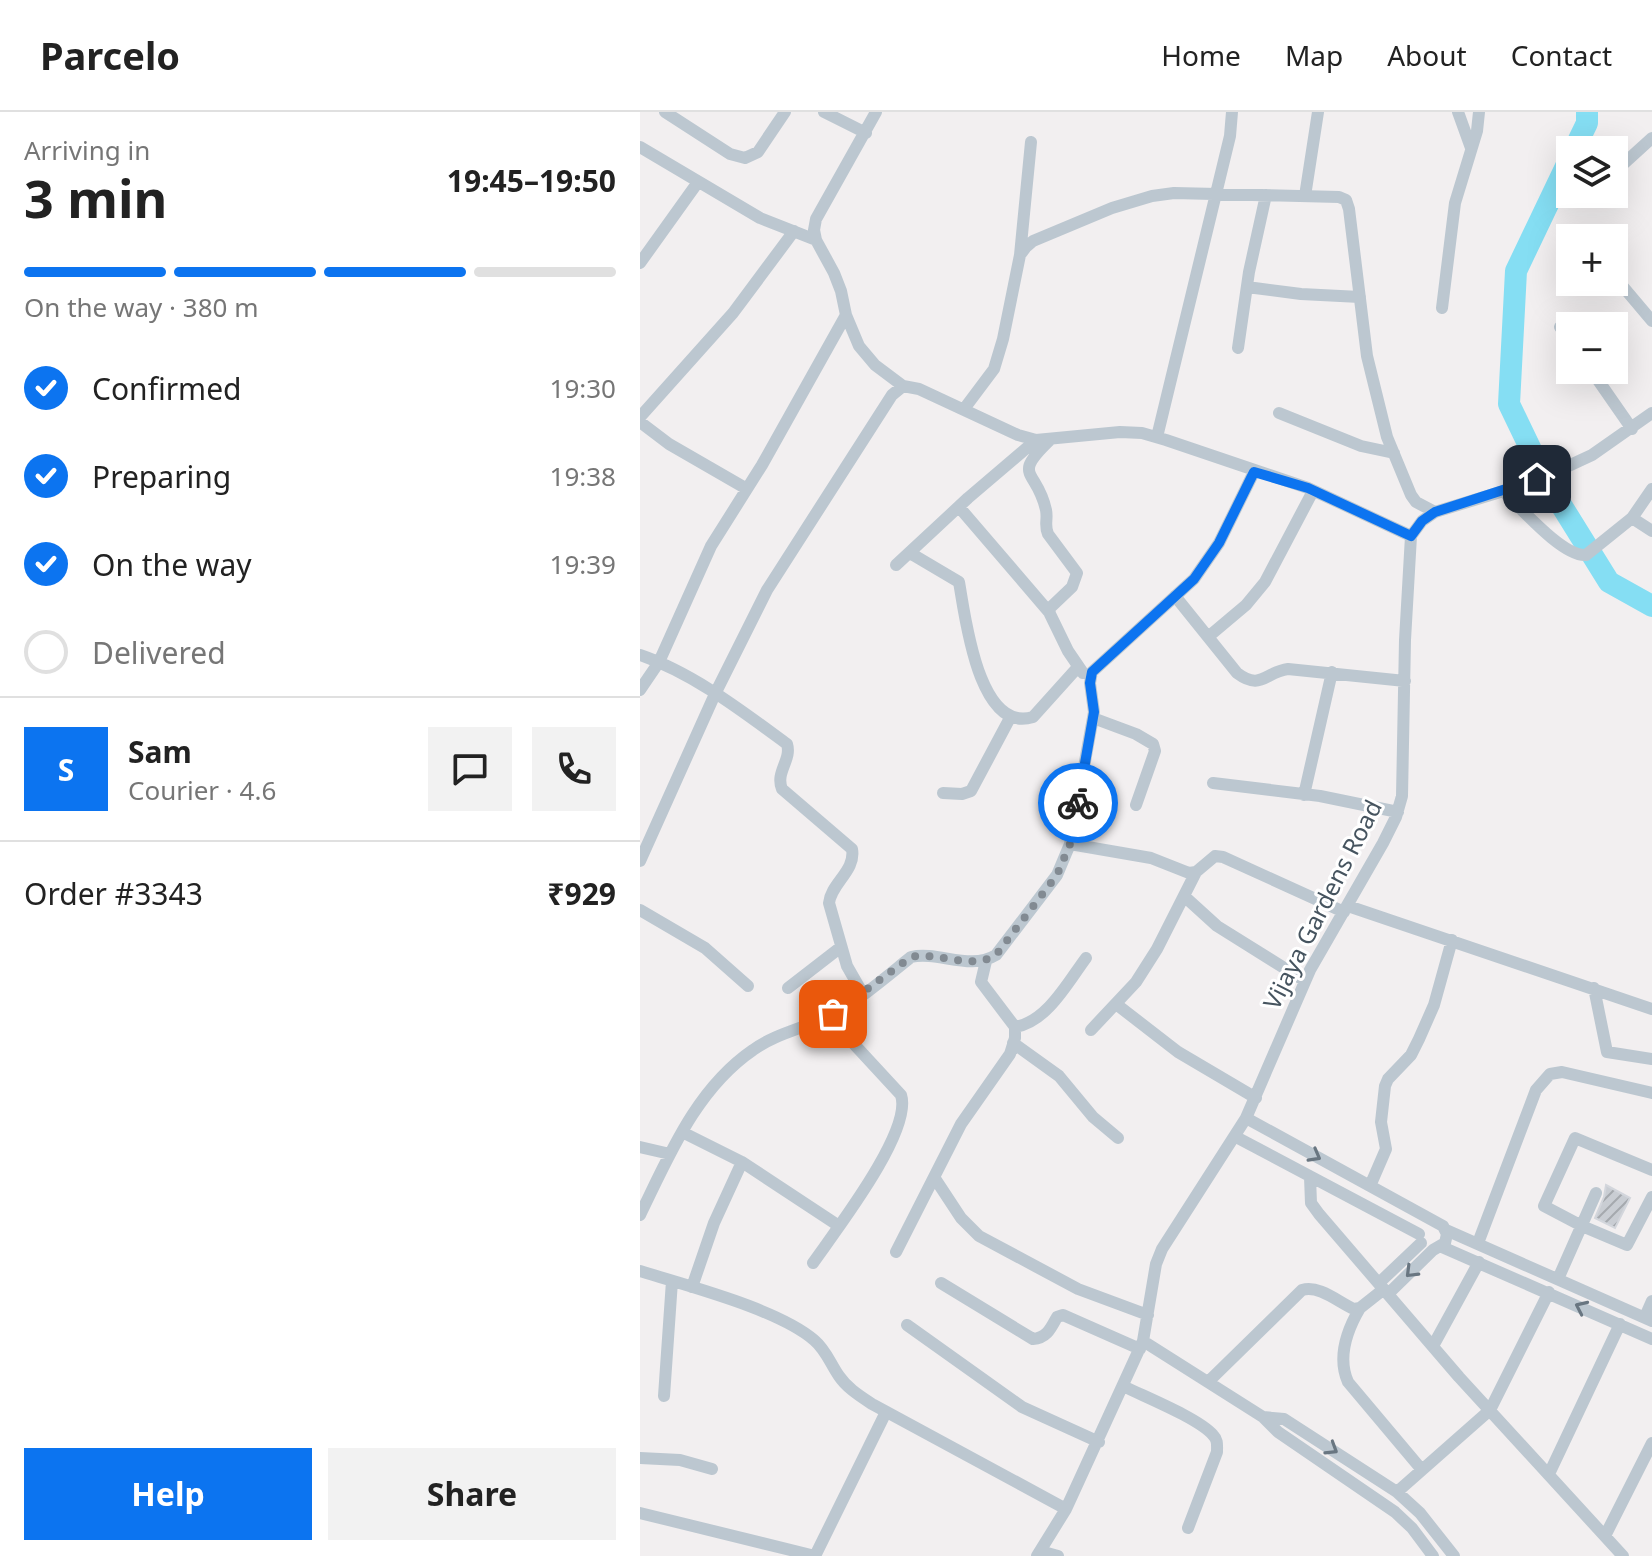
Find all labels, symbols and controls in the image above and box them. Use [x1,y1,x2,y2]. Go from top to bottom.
text: Parcelo [40,29,180,81]
text: Home [1161,36,1241,74]
text: Map [1285,36,1343,74]
text: About [1387,36,1467,74]
text: Contact [1511,36,1612,74]
text: Arriving in [24,132,150,168]
map controls [1556,136,1628,384]
button: layers [1556,136,1628,208]
text: 19:45–19:50 [447,160,616,201]
text: 3 min [24,162,167,233]
button: + [1556,224,1628,296]
text: On the way · 380 m [24,289,258,325]
button: − [1556,312,1628,384]
icon: check [24,366,68,410]
text: Confirmed [92,368,242,409]
text: 19:30 [550,370,616,406]
pin [1503,445,1571,513]
icon: check [24,454,68,498]
text: Preparing [92,456,231,497]
icon: home [1515,457,1559,501]
text: 19:38 [550,458,616,494]
icon: check [24,542,68,586]
text: On the way [92,544,252,585]
text: 19:39 [550,546,616,582]
text: Delivered [92,632,226,673]
button: chat [428,727,512,811]
button: phone [532,727,616,811]
text: Sam [128,731,192,772]
text: S [58,749,74,790]
courier [1038,763,1118,843]
text: Courier · 4.6 [128,772,276,808]
icon: bike [1056,781,1100,825]
street label: Vijaya Gardens Road [1255,794,1389,1015]
text: Order #3343 [24,873,203,914]
text: ₹929 [547,873,616,914]
pin [799,980,867,1048]
icon: bag [811,992,855,1036]
one-way arrow [1307,1146,1321,1161]
one-way arrow [1406,1263,1420,1277]
one-way arrow [1575,1300,1590,1316]
one-way arrow [1323,1439,1338,1455]
button: Help [24,1448,312,1540]
button: Share [328,1448,616,1540]

